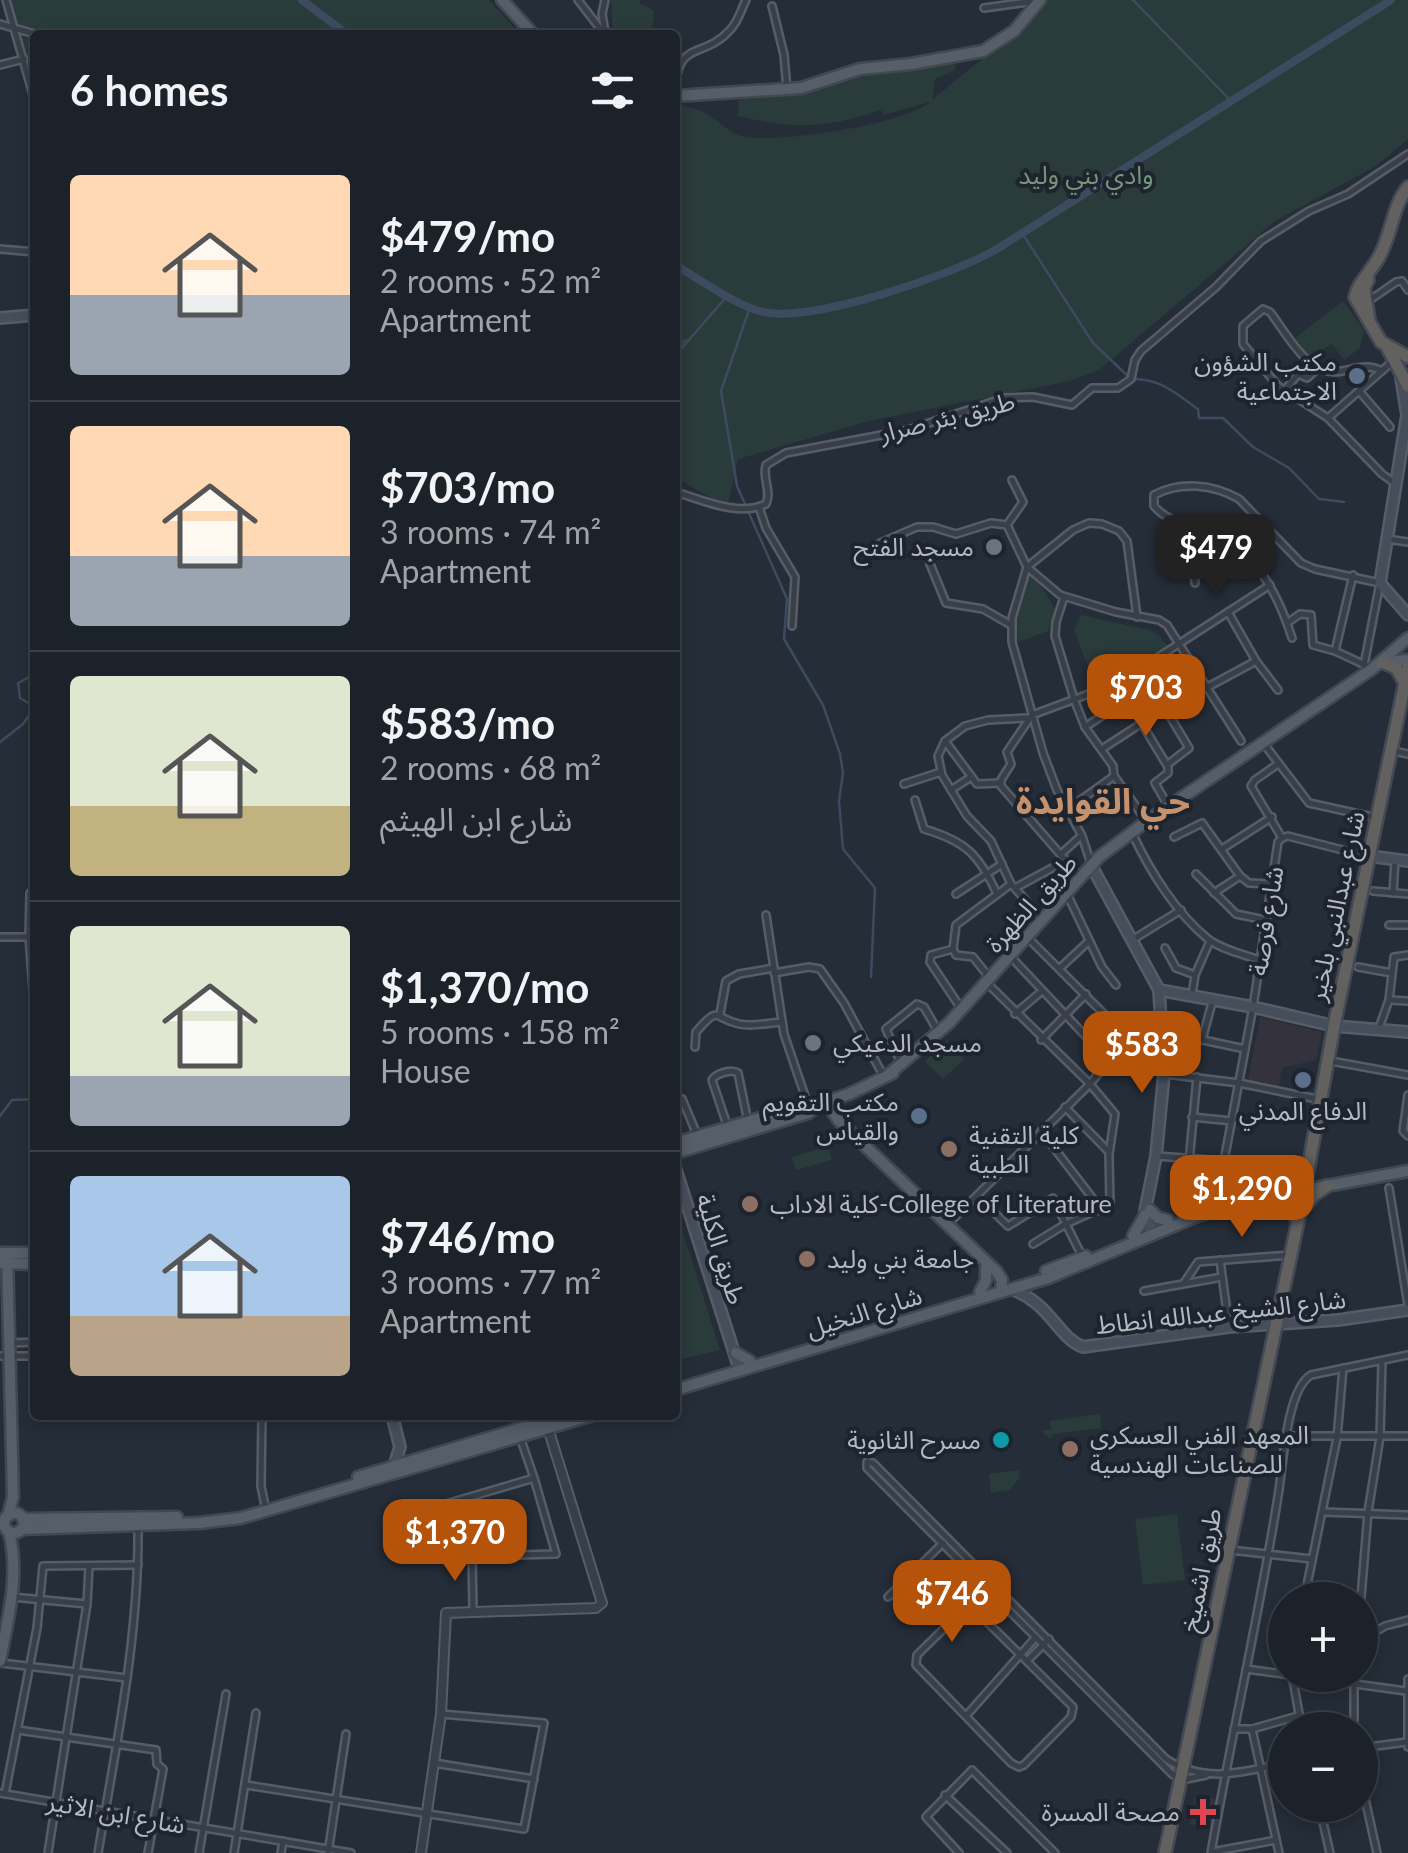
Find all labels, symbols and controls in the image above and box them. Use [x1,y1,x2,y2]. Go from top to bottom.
icon: filters [585,63,640,118]
text: 6 homes [70,65,228,115]
park label: وادي بني وليد [1019,159,1153,195]
text: $479/mo [380,211,555,261]
icon: home [150,215,270,335]
text: 2 rooms · 52 m² [380,261,601,300]
text: Apartment [380,300,531,339]
place label: مكتب الشؤون الاجتماعية [1194,346,1337,405]
marker: مكتب الشؤون الاجتماعية [1346,365,1368,387]
street label: طريق بئر صرار [875,385,1018,450]
text: $703/mo [380,462,555,512]
icon: home [150,466,270,586]
text: 3 rooms · 74 m² [380,512,601,551]
pin: $479 [1157,514,1275,599]
text: $479 [1179,527,1253,566]
place label: مسجد الفتح [854,531,974,566]
marker: مسجد الفتح [983,536,1005,558]
text: Apartment [380,551,531,590]
pin: $703 [1087,654,1205,739]
text: $703 [1109,667,1183,706]
text: $583/mo [380,698,555,748]
icon: home [150,716,270,836]
text: 2 rooms · 68 m² [380,748,601,787]
district label: حي القوايدة [1016,779,1190,830]
text: شارع ابن الهيثم [380,799,572,838]
street label: شارع عبدالنبي بلخير [1300,808,1375,1006]
street label: طريق الظهرة [978,847,1084,959]
street label: شارع فرصة [1242,864,1293,978]
text: $1,370/mo [380,962,589,1012]
icon: home [150,966,270,1086]
pin: $583 [1083,1011,1201,1096]
text: 5 rooms · 158 m² [380,1012,620,1051]
text: $583 [1105,1024,1179,1063]
place label: مسجد الدعيكي [833,1027,982,1063]
marker: مسجد الدعيكي [802,1032,824,1054]
text: House [380,1051,471,1090]
marker: الدفاع المدني [1292,1069,1314,1091]
place label: مكتب التقويم والقياس [763,1086,899,1146]
place label: الدفاع المدني [1239,1095,1367,1131]
marker: مكتب التقويم والقياس [908,1105,930,1127]
place label: كلية التقنية الطبية [969,1119,1080,1178]
marker: كلية التقنية الطبية [938,1138,960,1160]
pin: $1,290 [1161,1155,1323,1240]
text: $1,290 [1192,1168,1292,1207]
place label: كلية الاداب-College of Literature [770,1188,1112,1219]
street label: طريق الكلية [689,1190,753,1308]
marker: كلية الاداب-College of Literature [739,1193,761,1215]
text: $746/mo [380,1212,555,1262]
icon: home [150,1216,270,1336]
place label: جامعة بني وليد [827,1243,974,1279]
marker: جامعة بني وليد [796,1248,818,1270]
text: 3 rooms · 77 m² [380,1262,601,1301]
street label: شارع النخيل [802,1279,927,1348]
street label: شارع الشيخ عبدالله انطاط [1094,1283,1348,1344]
text: Apartment [380,1301,531,1340]
place label: المعهد الفني العسكري للصناعات الهندسية [1090,1419,1309,1479]
place label: مسرح الثانوية [847,1424,981,1459]
marker: مسرح الثانوية [990,1429,1012,1451]
marker: المعهد الفني العسكري للصناعات الهندسية [1059,1438,1081,1460]
pin: $1,370 [374,1499,536,1584]
street label: طريق اشميخ [1173,1505,1232,1635]
text: $1,370 [405,1512,505,1551]
pin: $746 [893,1560,1011,1645]
text: $746 [915,1573,989,1612]
map controls [1268,1582,1378,1822]
button: + [1268,1582,1378,1692]
button: − [1268,1712,1378,1822]
street label: شارع ابن الاثير [43,1785,188,1844]
place label: مصحة المسرة [1041,1796,1180,1827]
marker: مصحة المسرة [1190,1799,1216,1825]

